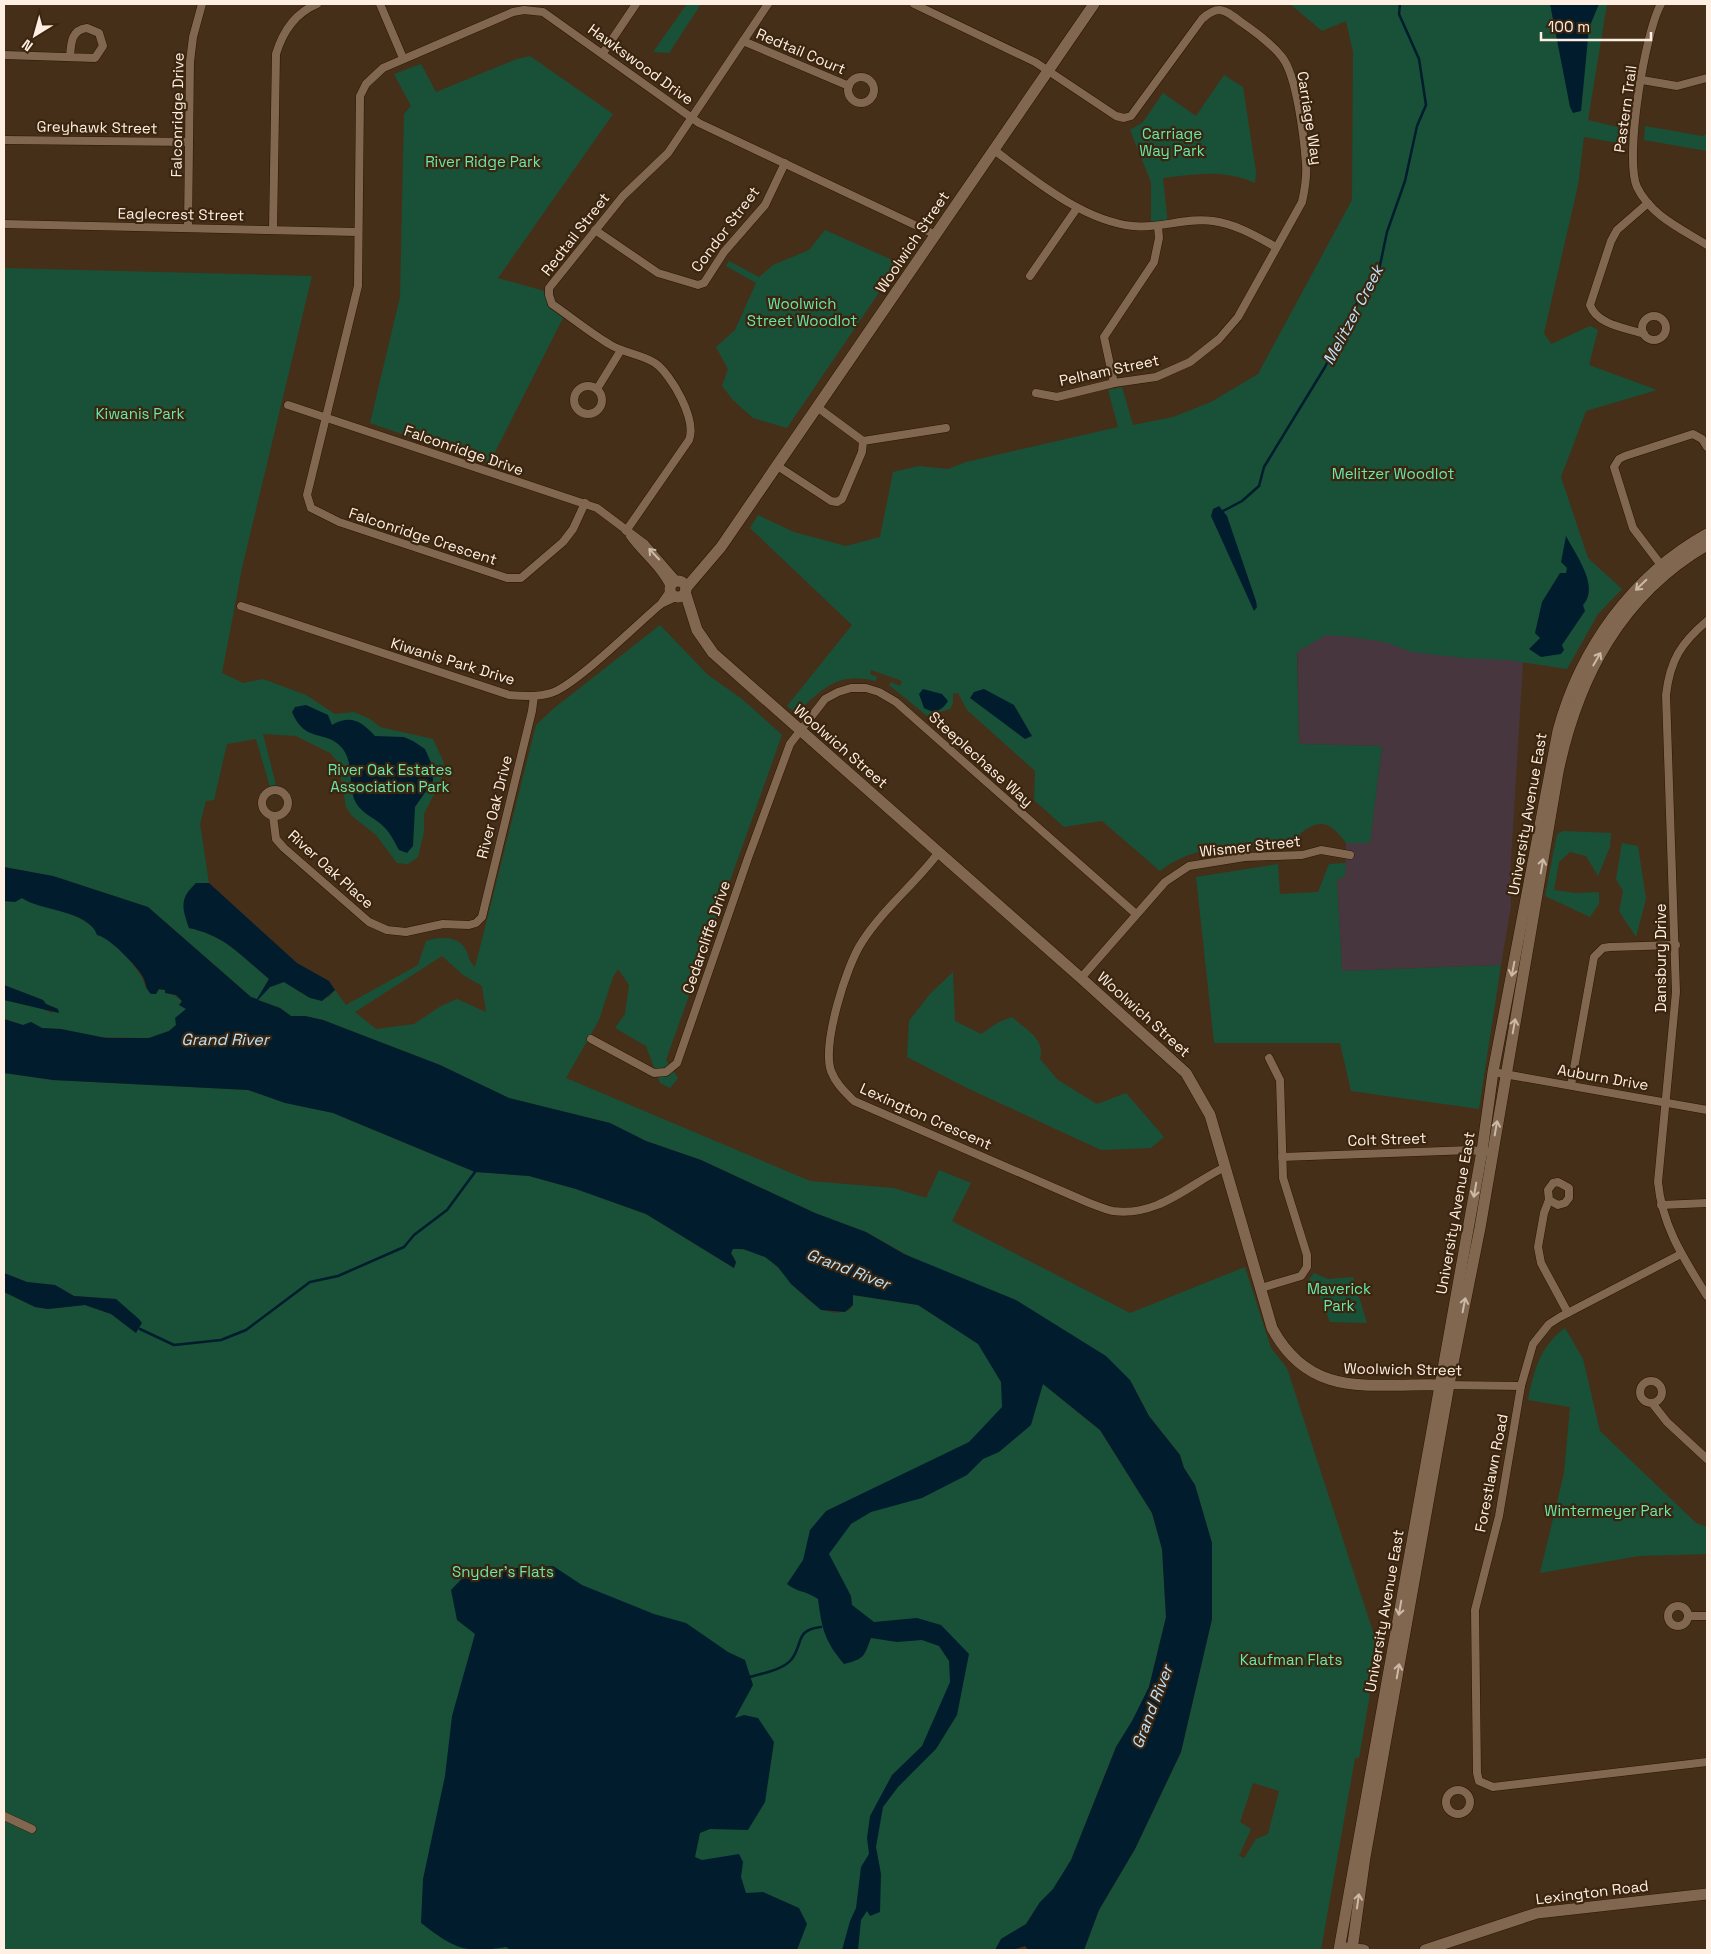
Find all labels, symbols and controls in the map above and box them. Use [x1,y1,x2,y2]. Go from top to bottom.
north arrow [10,10,60,60]
scale bar [1541,10,1651,42]
text: 100 m [1548,17,1590,36]
street label: Hawkswood Drive [585,19,698,109]
street label: Redtail Court [753,24,849,78]
text: N [18,35,36,55]
street label: Falconridge Drive [166,52,188,178]
street label: Pastern Trail [1609,64,1641,154]
street label: Carriage Way [1293,70,1327,166]
street label: Greyhawk Street [36,116,158,138]
park label: Carriage Way Park [1139,124,1205,160]
park label: River Ridge Park [425,152,541,171]
street label: Condor Street [687,182,763,276]
street label: Woolwich Street [871,187,953,297]
street label: Redtail Street [537,188,613,279]
street label: Eaglecrest Street [118,203,245,225]
water label: Melitzer Creek [1318,260,1389,368]
park label: Woolwich Street Woodlot [747,294,857,330]
street label: Pelham Street [1057,350,1161,390]
park label: Kiwanis Park [95,404,185,423]
street label: Falconridge Drive [402,421,526,479]
park label: Melitzer Woodlot [1332,464,1454,483]
street label: Falconridge Crescent [347,503,500,569]
one-way arrow [648,547,660,560]
one-way arrow [1635,579,1647,591]
street label: Kiwanis Park Drive [389,633,518,689]
one-way arrow [1592,653,1602,667]
street label: Woolwich Street [790,700,892,792]
street label: Steeplechase Way [925,707,1037,811]
street label: University Avenue East [1503,731,1551,897]
street label: River Oak Drive [472,753,516,861]
park label: River Oak Estates Association Park [328,760,452,796]
street label: River Oak Place [284,826,378,913]
street label: Wismer Street [1198,831,1302,861]
one-way arrow [1538,858,1548,874]
street label: Cedarcliffe Drive [678,878,734,996]
street label: Dansbury Drive [1651,903,1670,1013]
one-way arrow [1508,961,1518,977]
street label: Woolwich Street [1094,967,1195,1061]
one-way arrow [1510,1018,1520,1034]
water label: Grand River [181,1029,271,1050]
street label: Auburn Drive [1556,1060,1650,1094]
street label: Lexington Crescent [857,1078,995,1154]
one-way arrow [1492,1120,1502,1136]
street label: Colt Street [1347,1128,1427,1150]
street label: University Avenue East [1431,1130,1479,1296]
one-way arrow [1470,1181,1480,1197]
water label: Grand River [803,1244,894,1295]
park label: Maverick Park [1307,1279,1371,1315]
one-way arrow [1460,1297,1470,1313]
street label: Woolwich Street [1343,1358,1463,1380]
street label: Forestlawn Road [1470,1412,1512,1534]
park label: Wintermeyer Park [1544,1501,1672,1520]
street label: University Avenue East [1360,1528,1408,1694]
park label: Snyder's Flats [452,1562,554,1581]
one-way arrow [1394,1599,1404,1615]
park label: Kaufman Flats [1240,1650,1342,1669]
water label: Grand River [1127,1661,1178,1752]
one-way arrow [1393,1664,1403,1680]
street label: Lexington Road [1534,1876,1650,1908]
one-way arrow [1354,1893,1364,1909]

